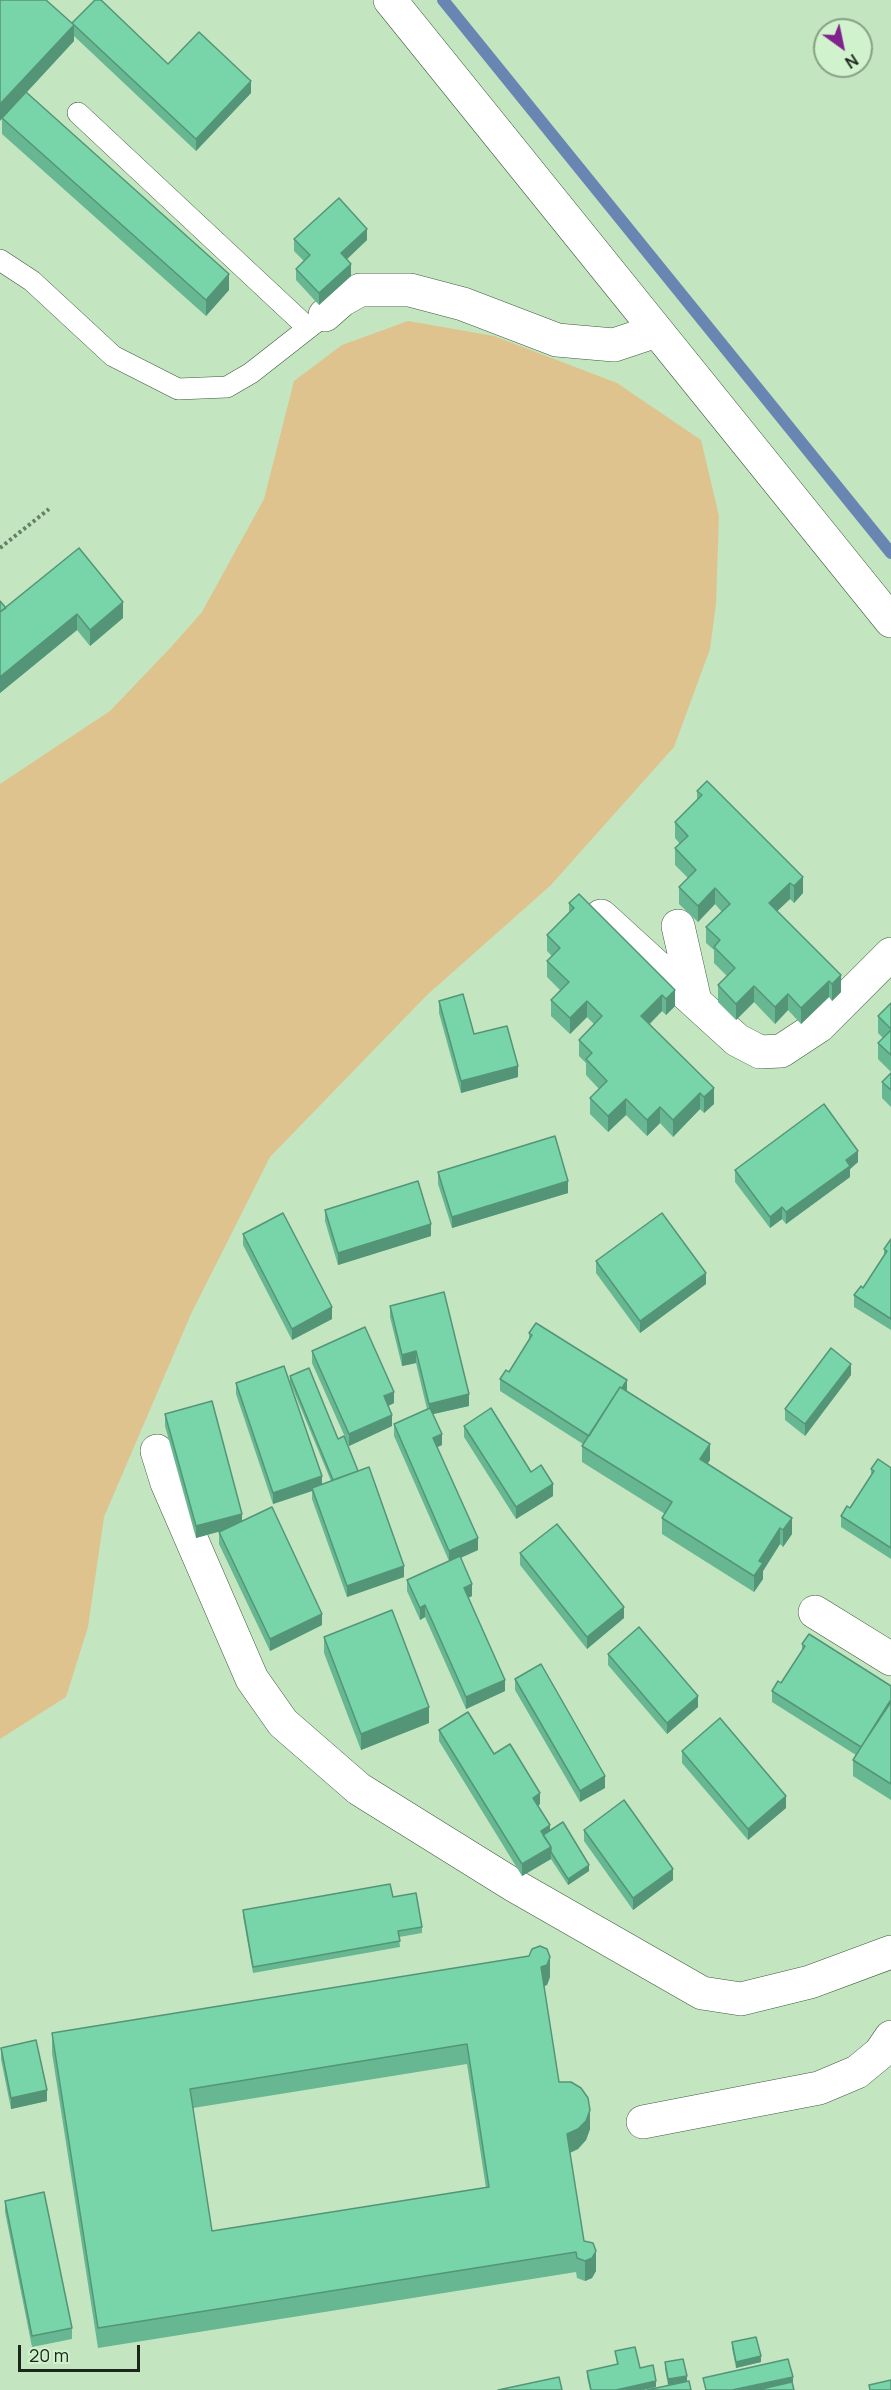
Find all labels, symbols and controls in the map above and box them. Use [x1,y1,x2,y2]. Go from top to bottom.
north arrow [813,18,873,78]
text: N [841,49,863,74]
scale bar [21,2333,142,2371]
text: 20 m [29,2343,69,2367]

